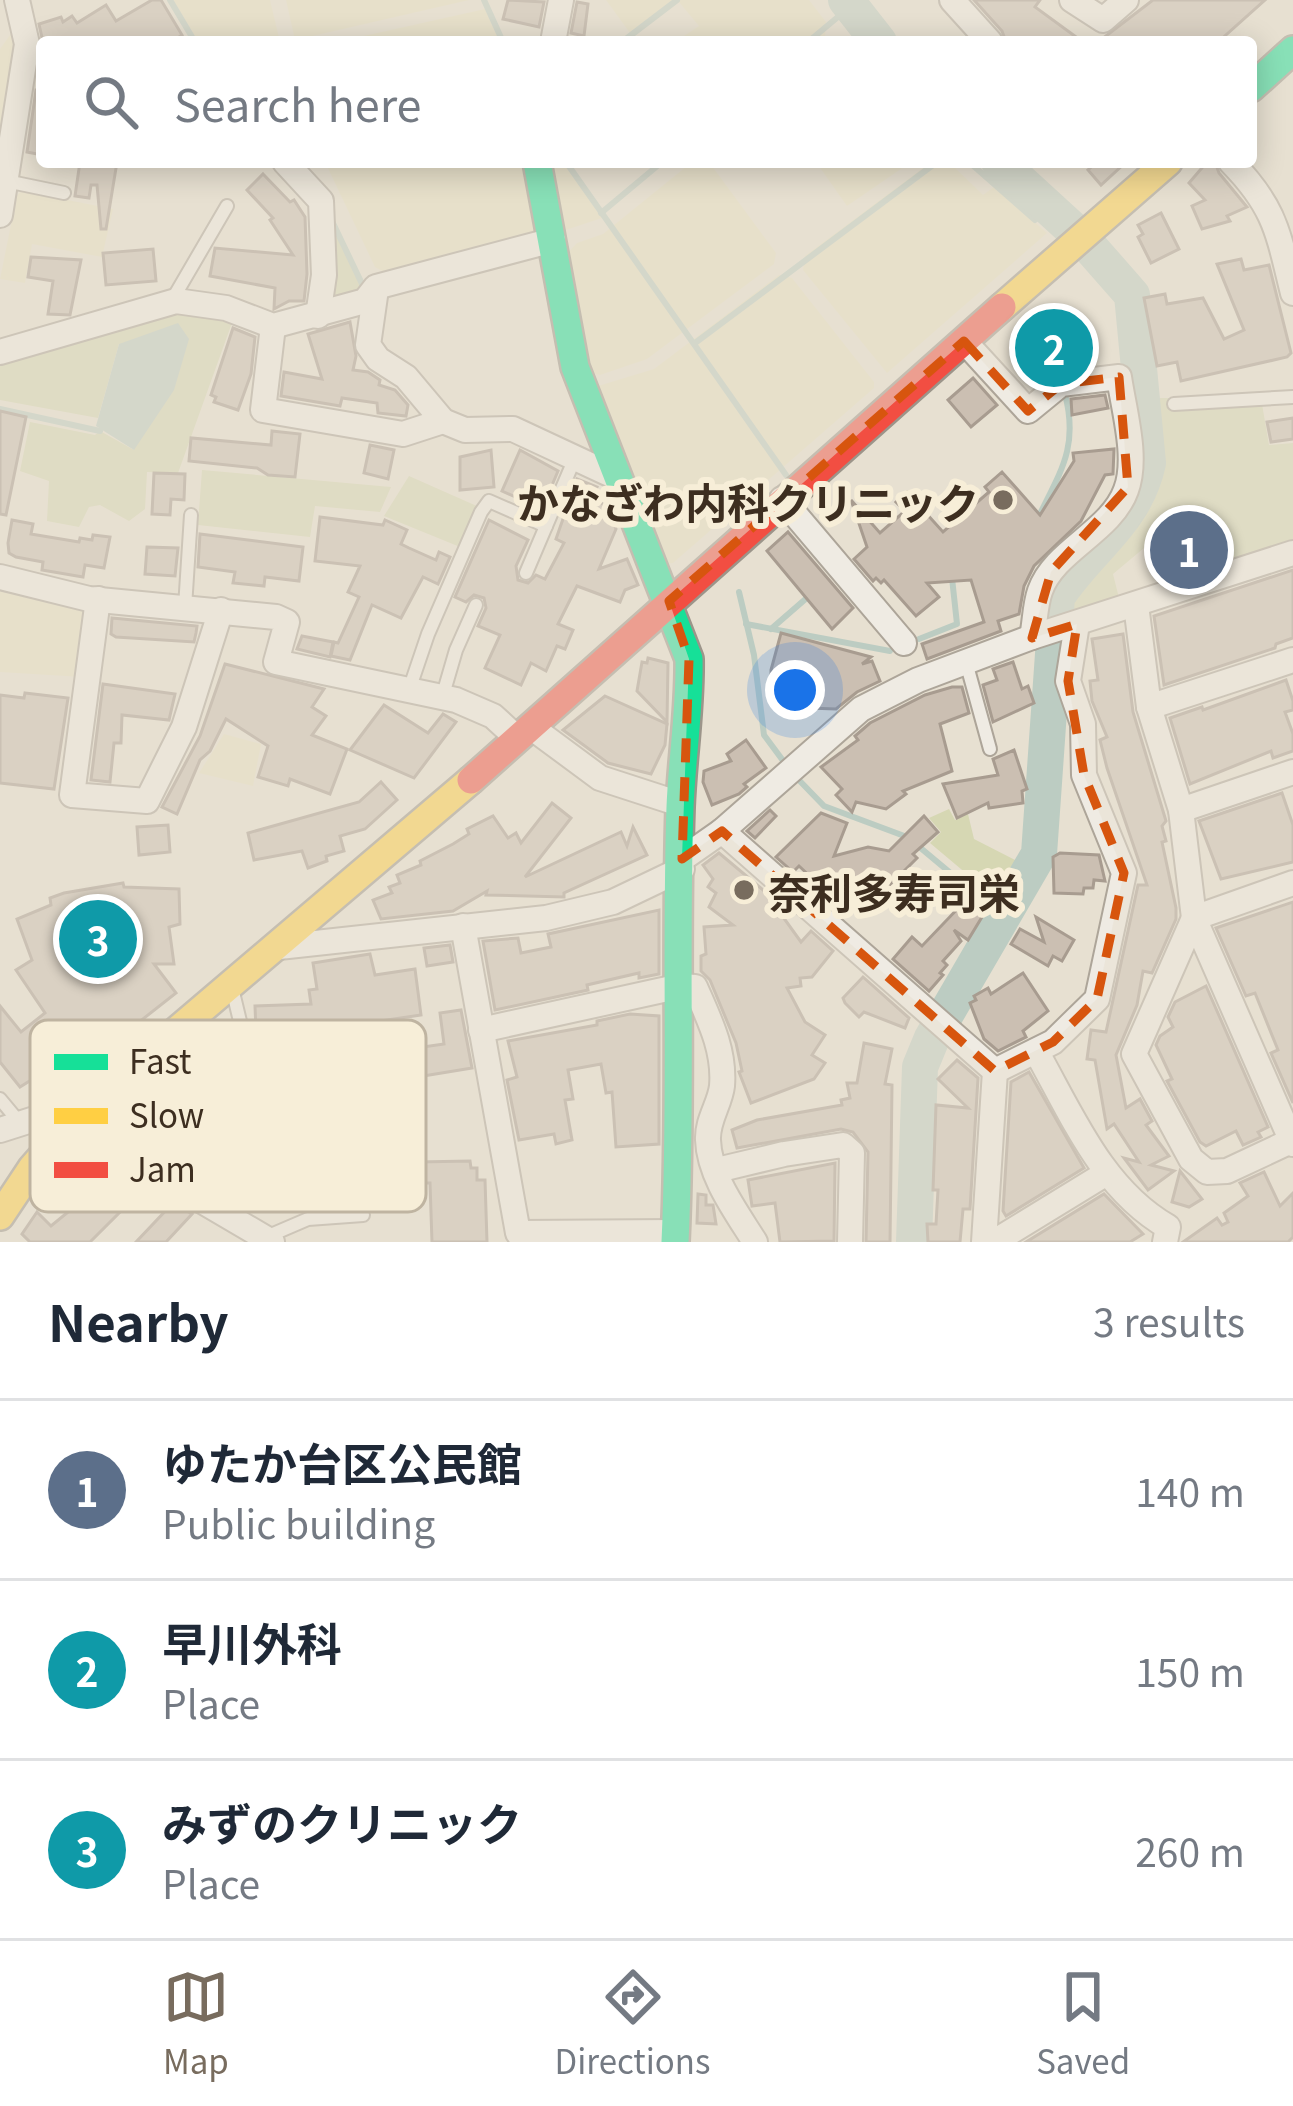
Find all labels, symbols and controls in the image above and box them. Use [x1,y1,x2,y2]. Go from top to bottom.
search box [36,36,1257,168]
icon: search [78,69,144,135]
text: Search here [174,70,421,135]
pin: 2 [1015,303,1093,393]
place label: かなざわ内科クリニック [517,470,979,531]
marker: かなざわ内科クリニック [990,487,1016,513]
pin: 1 [1150,505,1228,595]
your location [765,660,825,720]
place label: 奈利多寿司栄 [768,860,1020,921]
marker: 奈利多寿司栄 [731,877,757,903]
pin: 3 [59,894,137,984]
legend [30,1020,426,1212]
text: Fast [129,1036,192,1084]
text: Slow [129,1090,204,1138]
text: Jam [129,1144,196,1192]
text: Nearby [48,1283,229,1357]
text: 3 results [1093,1292,1245,1348]
text: ゆたか台区公民館 [162,1429,522,1494]
text: 1 [75,1462,99,1518]
text: 140 m [1135,1462,1245,1518]
text: Public building [162,1494,435,1550]
text: 早川外科 [162,1609,342,1674]
text: 2 [75,1642,99,1698]
text: 150 m [1135,1642,1245,1698]
text: Place [162,1674,260,1730]
text: みずのクリニック [162,1789,522,1854]
text: 3 [75,1822,99,1878]
text: 260 m [1135,1822,1245,1878]
text: Place [162,1854,260,1910]
tab: Map [163,1964,229,2084]
tab: Directions [555,1964,710,2084]
tab: Saved [1036,1964,1130,2084]

